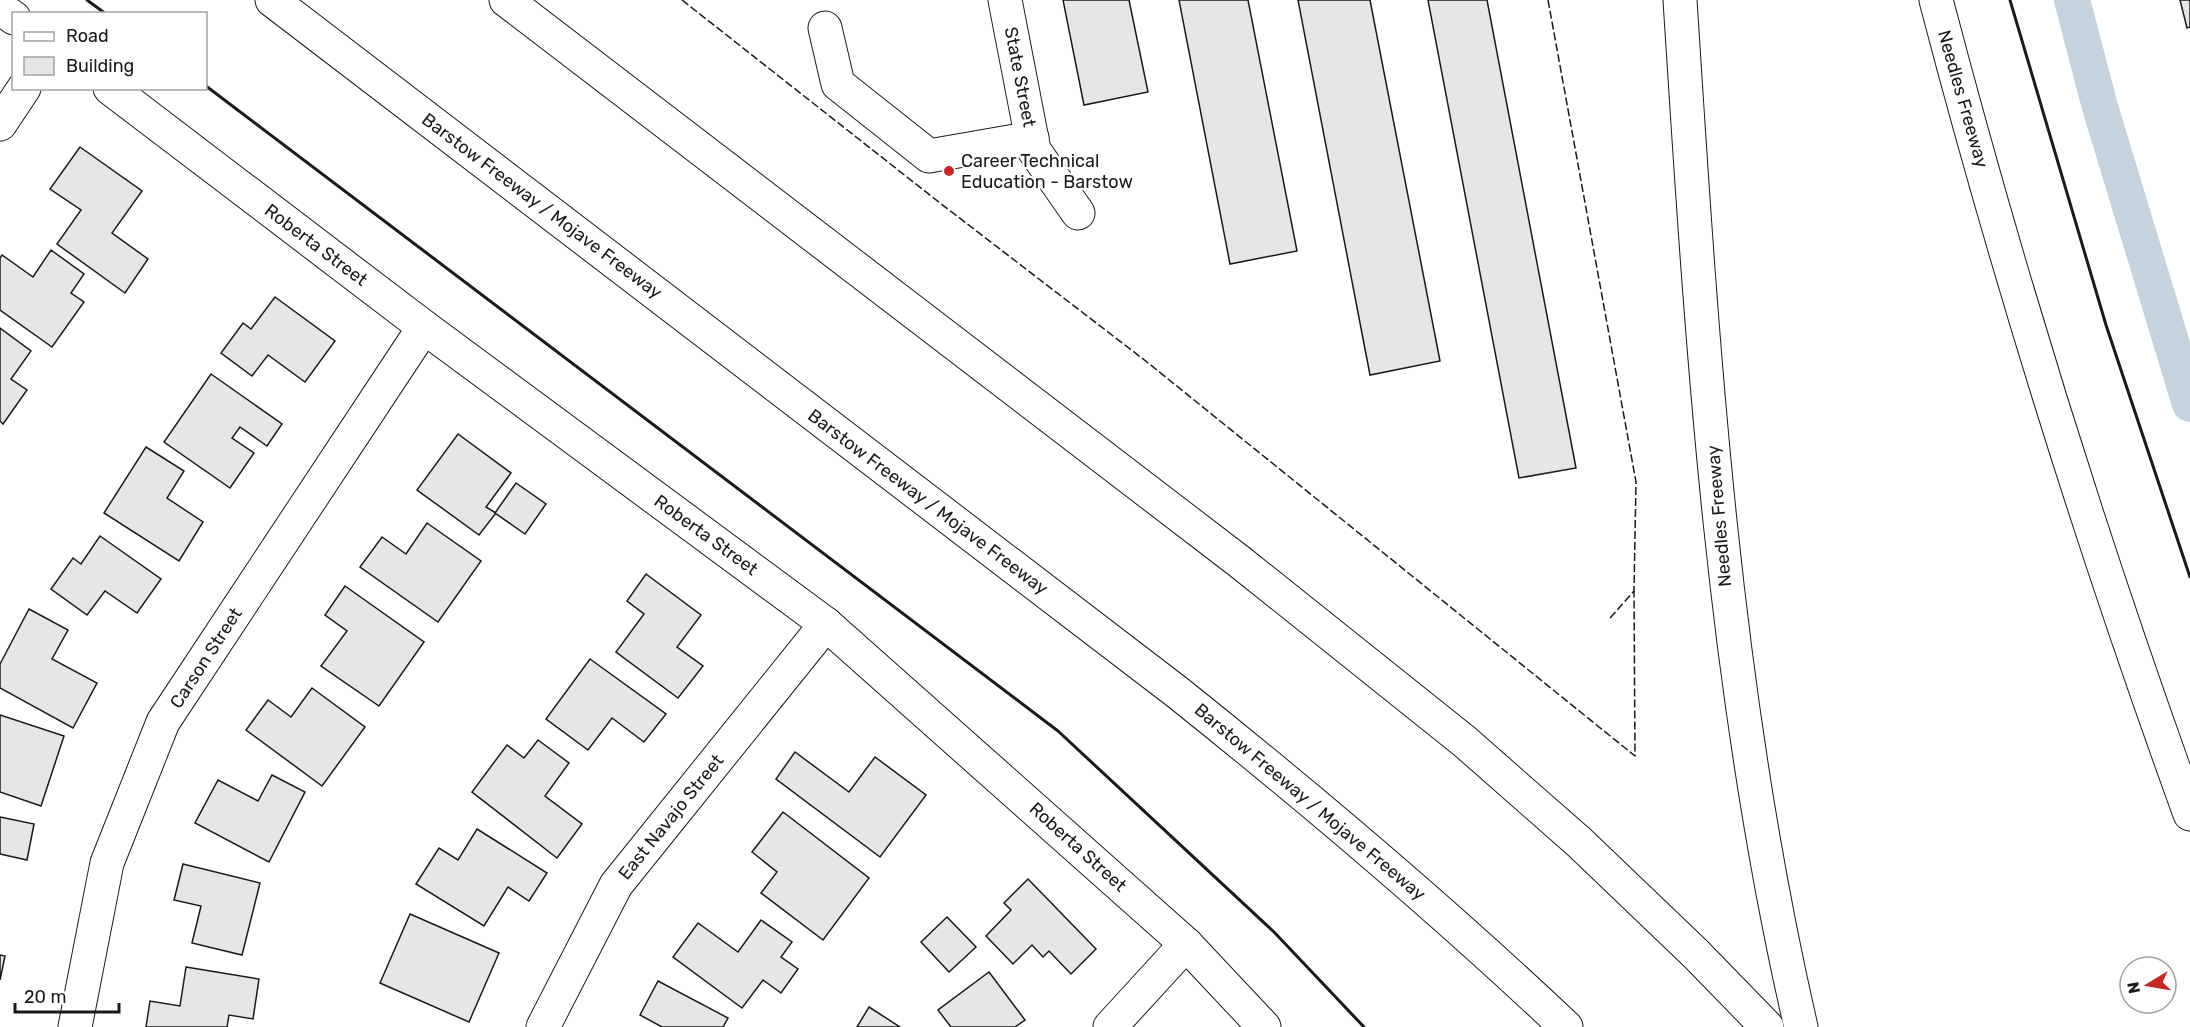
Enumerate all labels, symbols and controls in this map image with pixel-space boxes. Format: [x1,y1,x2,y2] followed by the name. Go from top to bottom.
[12,12,207,90] legend
[66,25,109,47] text: Road
[1000,25,1040,129] street label: State Street
[1933,28,1993,170] street label: Needles Freeway
[66,55,134,77] text: Building
[418,108,666,304] street label: Barstow Freeway / Mojave Freeway
[961,150,1133,193] place label: Career Technical Education - Barstow
[942,164,956,178] marker: Career Technical Education - Barstow
[260,199,372,291] street label: Roberta Street
[804,404,1052,600] street label: Barstow Freeway / Mojave Freeway
[1702,444,1736,588] street label: Needles Freeway
[650,490,762,580] street label: Roberta Street
[165,604,247,712] street label: Carson Street
[1190,699,1430,905] street label: Barstow Freeway / Mojave Freeway
[614,750,728,884] street label: East Navajo Street
[1025,798,1131,896] street label: Roberta Street
[2118,955,2178,1015] north arrow
[15,976,118,1014] scale bar
[2123,980,2144,995] text: N
[24,986,66,1008] text: 20 m

